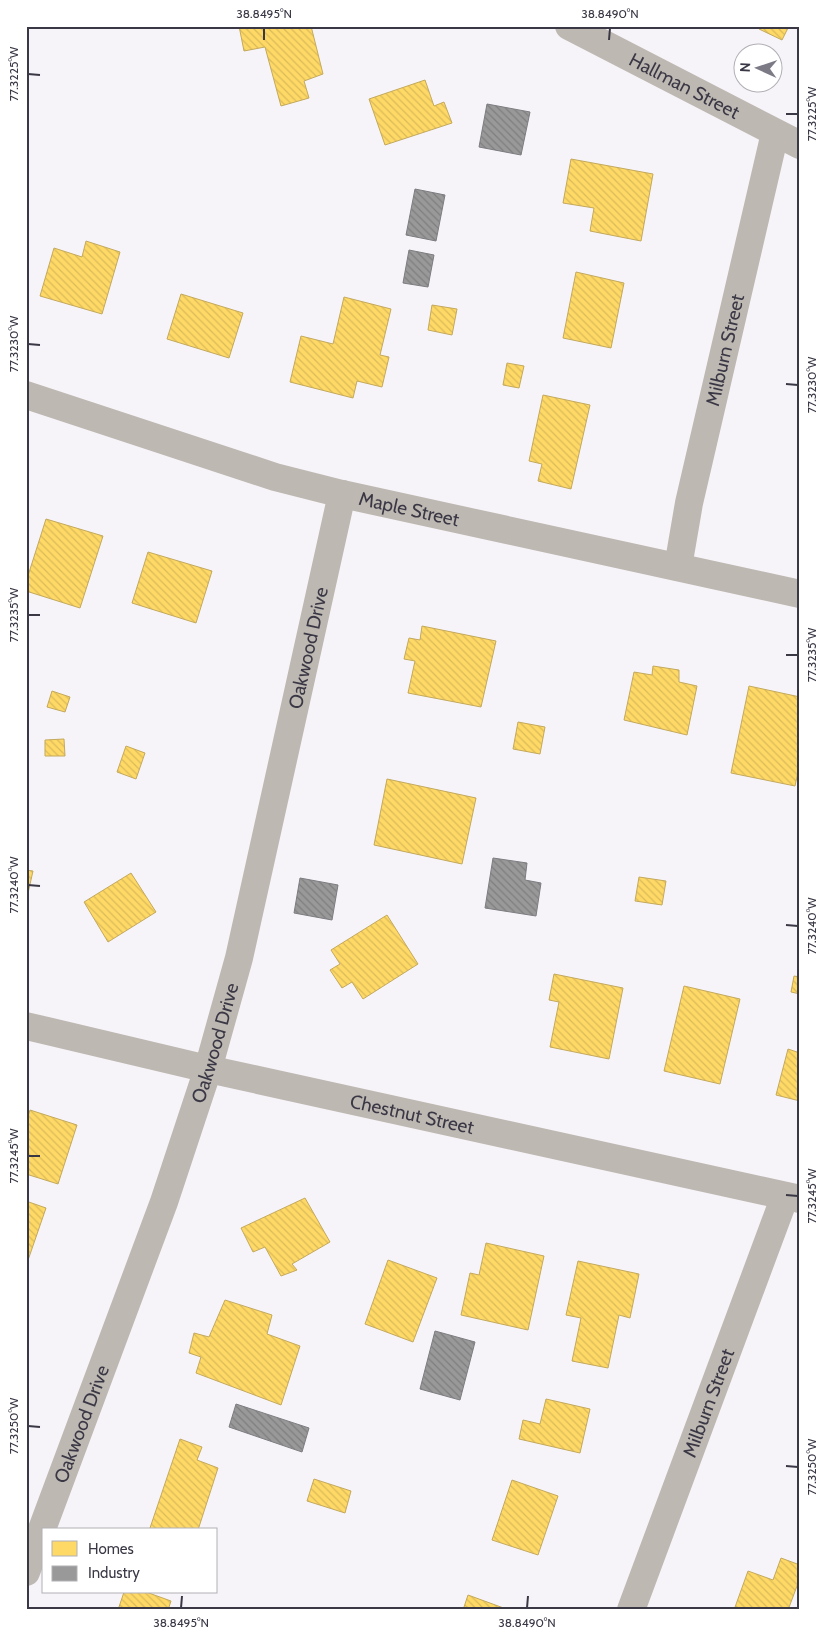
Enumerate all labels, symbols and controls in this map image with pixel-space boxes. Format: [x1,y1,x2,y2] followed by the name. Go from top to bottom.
[236,6,292,21] text: 38.8495°N
[581,6,639,21] text: 38.8490°N
[734,42,784,92] north arrow
[6,46,21,101] text: 77.3225°W
[625,48,744,124] street label: Hallman Street
[736,62,754,73] text: N
[804,86,819,141] text: 77.3225°W
[701,291,749,408] street label: Milburn Street
[6,315,21,372] text: 77.3230°W
[804,356,819,413] text: 77.3230°W
[357,487,462,531] street label: Maple Street
[284,585,333,711] street label: Oakwood Drive
[6,587,21,642] text: 77.3235°W
[804,627,819,682] text: 77.3235°W
[6,856,21,914] text: 77.3240°W
[804,897,819,955] text: 77.3240°W
[187,980,244,1106] street label: Oakwood Drive
[348,1090,477,1139] street label: Chestnut Street
[6,1128,21,1184] text: 77.3245°W
[804,1168,819,1224] text: 77.3245°W
[678,1345,739,1461] street label: Milburn Street
[49,1362,114,1486] street label: Oakwood Drive
[6,1397,21,1454] text: 77.3250°W
[804,1438,819,1495] text: 77.3250°W
[42,1528,218,1594] legend
[88,1540,134,1558] text: Homes
[88,1564,140,1582] text: Industry
[153,1615,209,1630] text: 38.8495°N
[498,1615,556,1630] text: 38.8490°N

